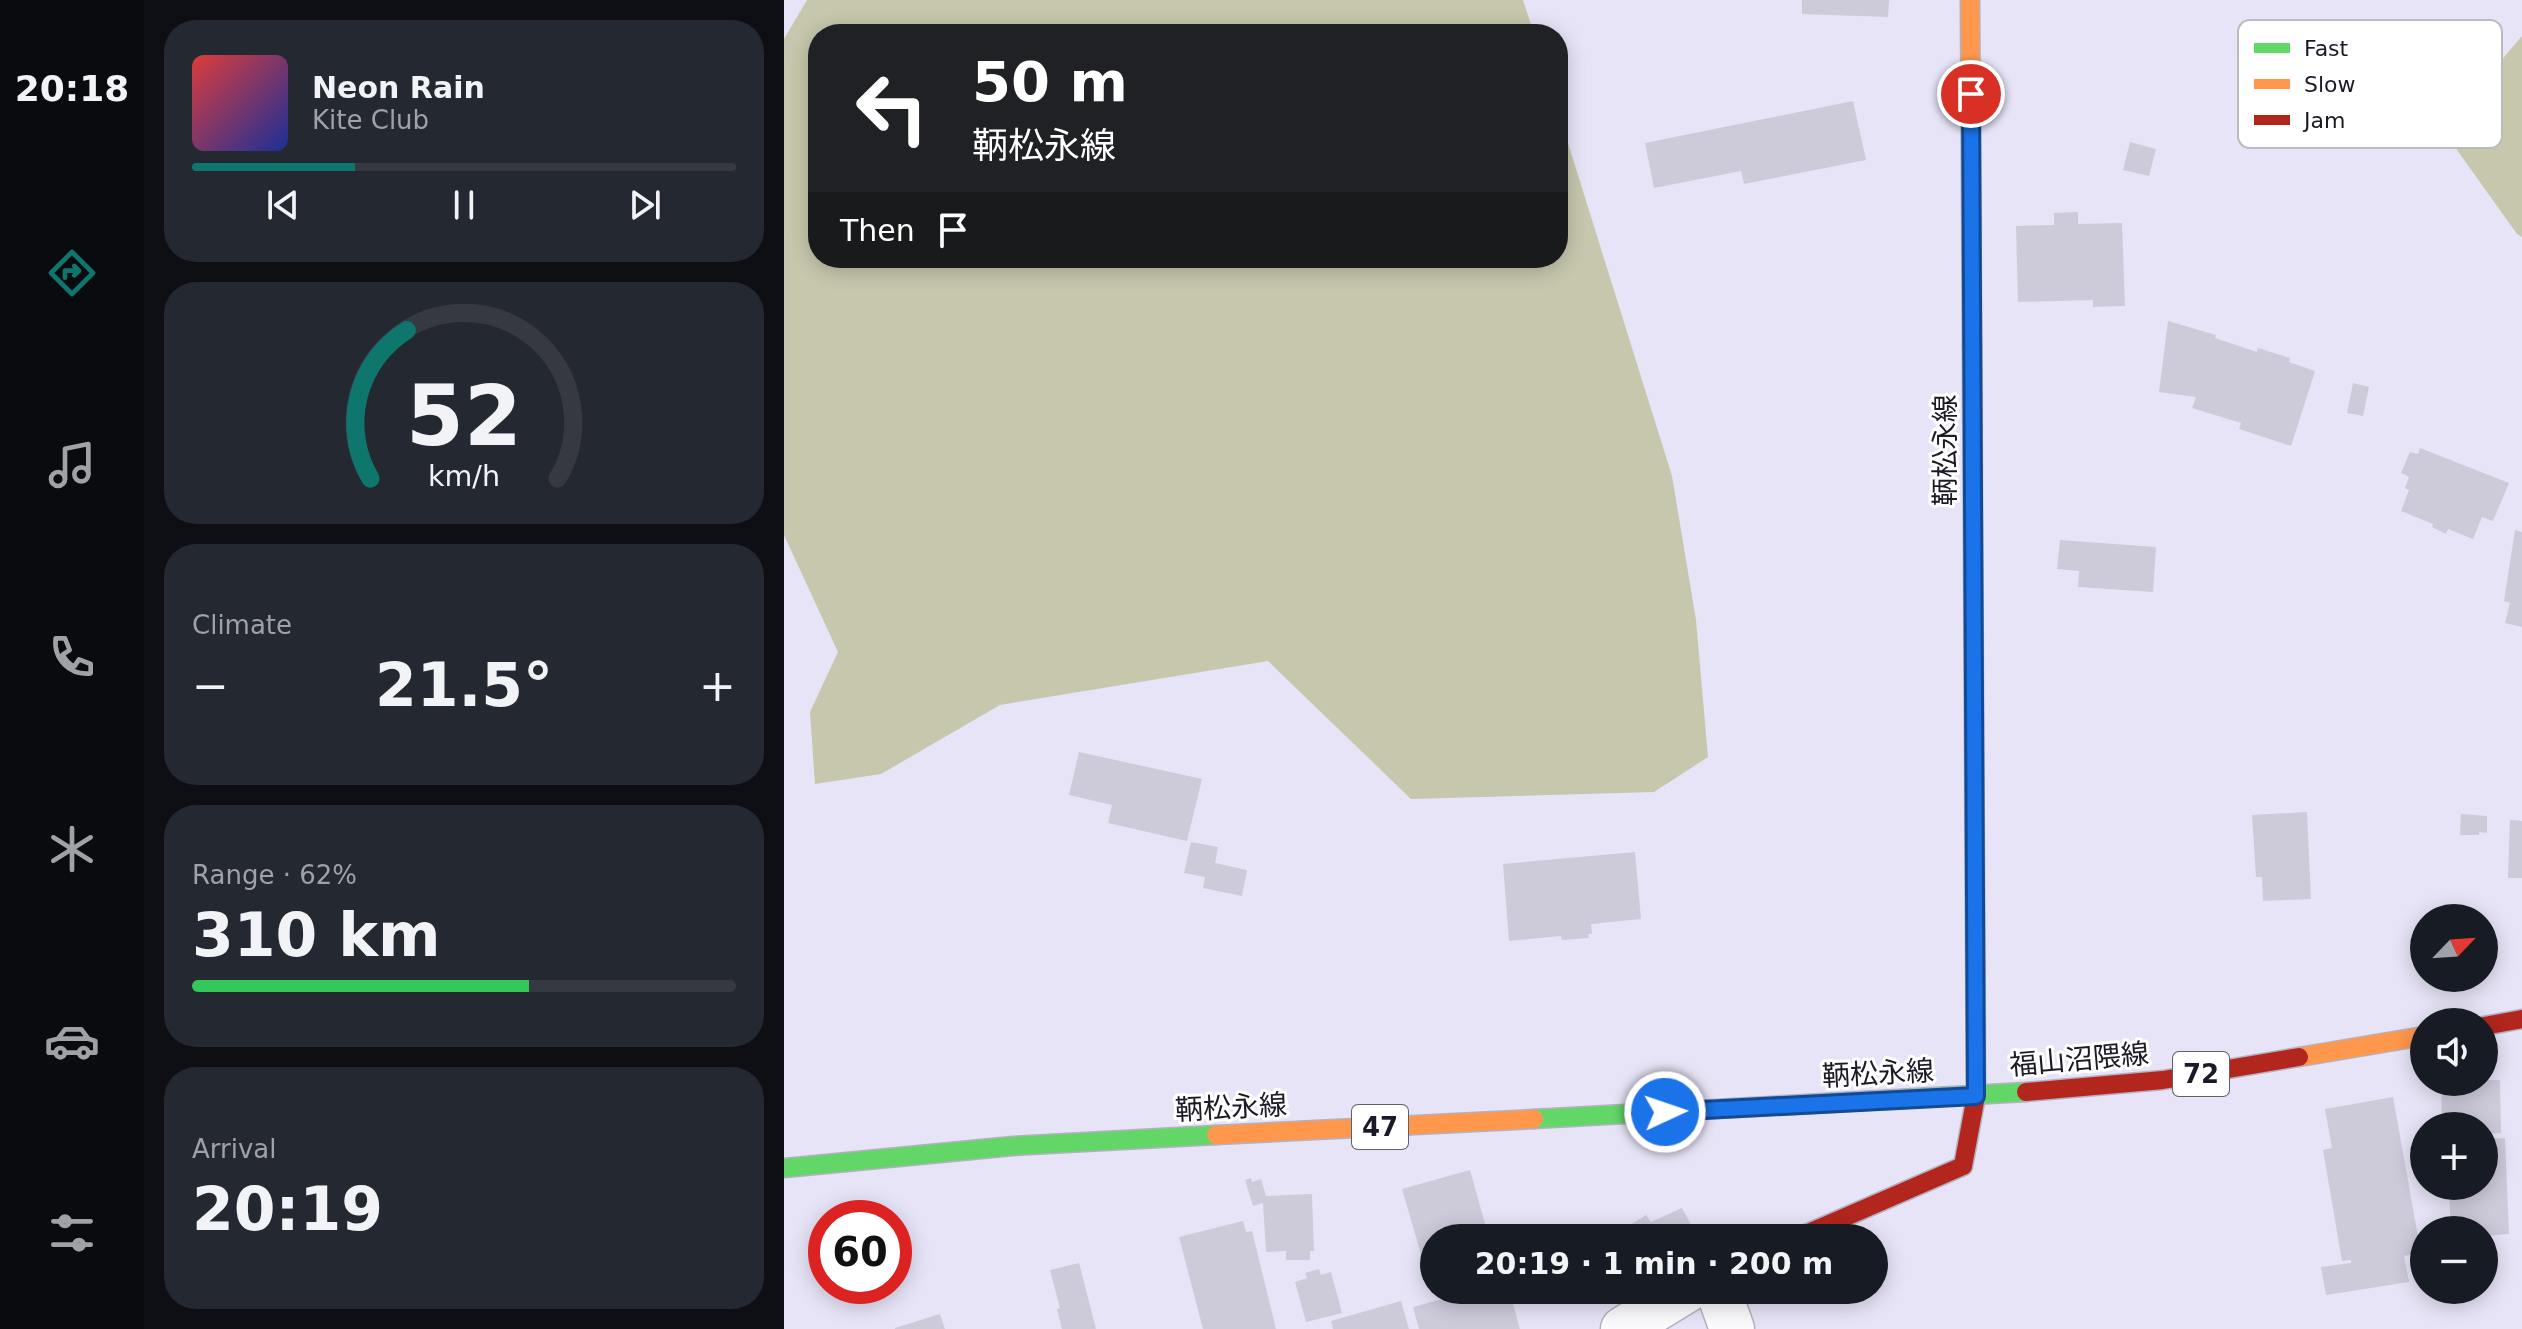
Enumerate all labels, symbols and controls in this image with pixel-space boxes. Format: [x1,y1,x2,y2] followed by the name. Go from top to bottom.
[2238,20,2502,148] legend
[2304,36,2349,61] text: Fast
[972,49,1128,114] text: 50 m
[840,56,944,160] icon: left
[1937,60,2005,128] pin
[15,68,129,109] text: 20:18
[312,70,485,105] text: Neon Rain
[1949,72,1993,116] icon: arrive
[2304,72,2356,97] text: Slow
[312,105,429,135] text: Kite Club
[2302,108,2345,133] text: Jam
[972,125,1116,166] text: 鞆松永線
[261,183,305,227] icon: previous
[442,183,486,227] icon: pause
[623,183,667,227] icon: next
[931,208,975,252] icon: arrive
[840,213,915,248] text: Then
[44,245,100,301] icon: directions
[406,367,522,464] text: 52
[1929,394,1962,506] street label: 鞆松永線
[44,437,100,493] icon: music
[428,459,500,493] text: km/h
[192,610,292,640] text: Climate
[44,629,100,685] icon: phone
[375,650,553,720] text: 21.5°
[192,660,229,711] text: −
[699,660,736,711] text: +
[44,821,100,877] icon: climate
[192,860,357,890] text: Range · 62%
[192,900,441,970] text: 310 km
[2410,904,2498,992] north arrow
[2410,904,2498,1304] map controls
[2410,1008,2498,1096] button: sound
[44,1013,100,1069] icon: car
[2008,1037,2150,1082] street label: 福山沼隈線
[2173,1052,2229,1096] road number: 72
[1821,1054,1935,1093] street label: 鞆松永線
[1623,1070,1707,1154] position arrow
[1174,1088,1288,1127] street label: 鞆松永線
[1352,1105,1408,1149] road number: 47
[2410,1112,2498,1200] button: +
[192,1134,276,1164] text: Arrival
[192,1174,383,1244] text: 20:19
[808,1200,912,1304] speed limit sign: 60
[44,1205,100,1261] icon: filters
[2410,1216,2498,1304] button: −
[1475,1246,1833,1281] text: 20:19 · 1 min · 200 m

